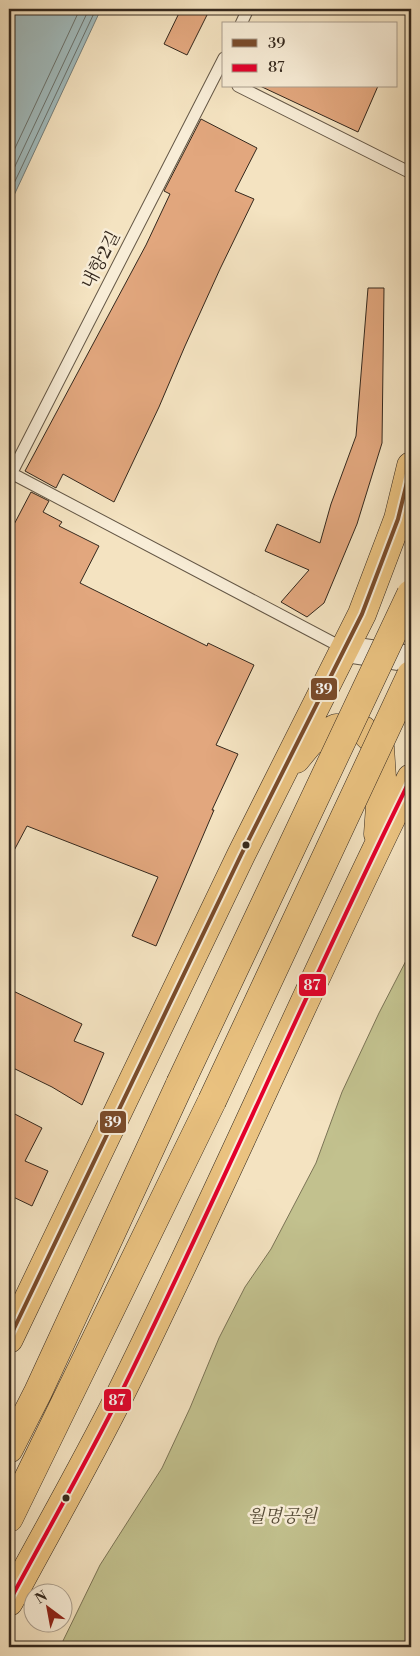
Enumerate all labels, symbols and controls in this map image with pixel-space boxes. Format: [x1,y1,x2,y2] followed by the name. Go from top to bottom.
[222,22,398,88] legend
[268,34,285,53] text: 39
[268,58,285,77] text: 87
[77,227,125,293] street label: 내항2길
[310,677,338,701] line badge: 39
[315,681,333,699] text: 39
[241,840,251,850] unlabelled marker
[298,973,327,997] line badge: 87
[304,977,321,995] text: 87
[99,1110,127,1134] line badge: 39
[104,1114,122,1132] text: 39
[103,1388,132,1412] line badge: 87
[109,1392,126,1410] text: 87
[61,1493,71,1503] unlabelled marker
[247,1505,318,1528] park label: 월명공원
[22,1584,72,1634] north arrow
[32,1587,51,1608] text: N

